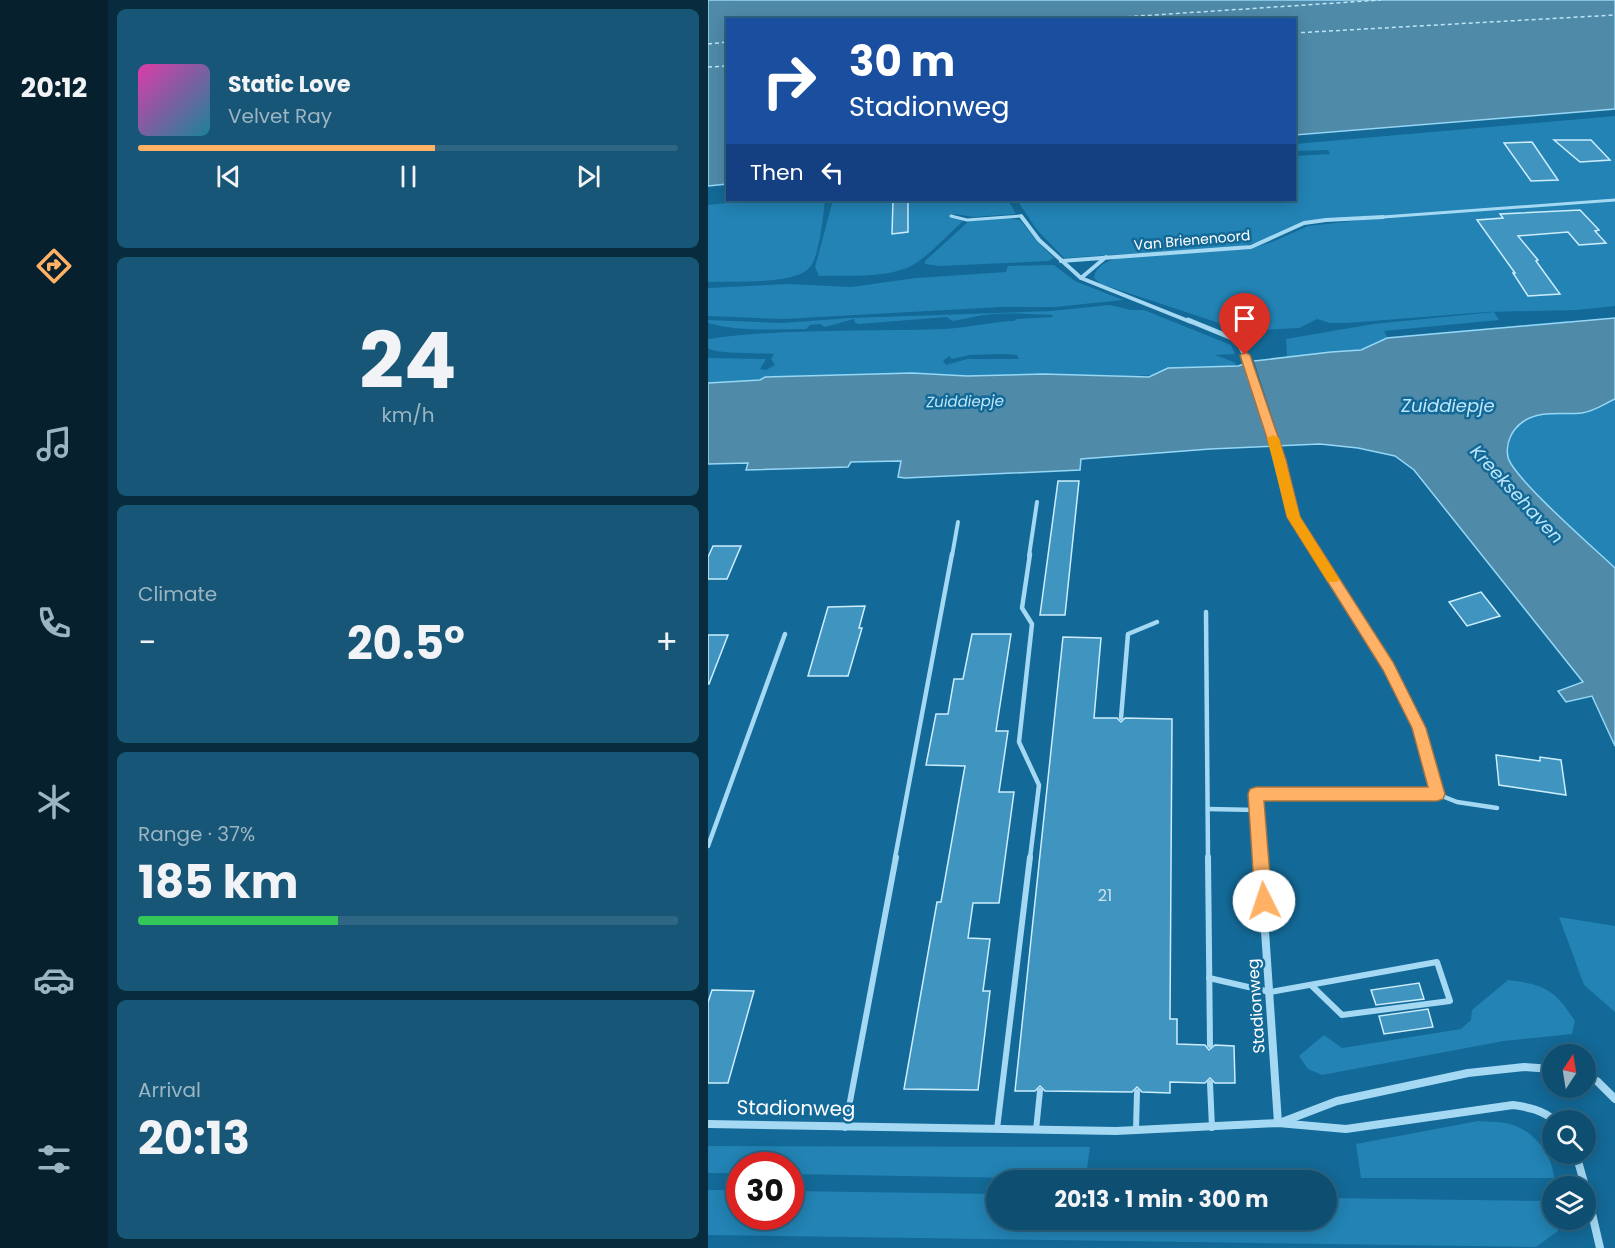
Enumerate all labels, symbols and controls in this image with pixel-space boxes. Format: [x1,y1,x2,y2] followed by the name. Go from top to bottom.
[849,32,955,91] text: 30 m
[750,42,828,120] icon: right
[21,69,87,106] text: 20:12
[228,69,351,100] text: Static Love
[849,88,1010,125] text: Stadionweg
[228,102,332,130] text: Velvet Ray
[816,156,849,189] icon: left
[750,157,804,188] text: Then
[212,160,245,193] icon: previous
[392,160,425,193] icon: pause
[572,160,605,193] icon: next
[1133,225,1251,255] street label: Van Brienenoord
[33,245,75,287] icon: directions
[1219,293,1270,355] pin
[1228,302,1261,335] icon: arrive
[359,306,457,415] text: 24
[925,390,1004,412] water label: Zuiddiepje
[1400,393,1495,418] water label: Zuiddiepje
[381,401,435,429] text: km/h
[33,423,75,465] icon: music
[1465,439,1569,549] water label: Kreeksehaven
[138,580,217,608] text: Climate
[33,602,75,644] icon: phone
[347,612,465,675] text: 20.5°
[138,619,156,666] text: −
[655,619,678,666] text: +
[33,781,75,823] icon: climate
[138,820,255,848] text: Range · 37%
[138,851,298,914] text: 185 km
[1232,869,1296,933] position arrow
[1098,884,1112,907] house number: 21
[1241,958,1271,1054] street label: Stadionweg
[33,959,75,1001] icon: car
[1542,1044,1596,1098] north arrow
[1542,1044,1596,1230] map controls
[138,1076,201,1104] text: Arrival
[736,1093,856,1123] street label: Stadionweg
[138,1107,250,1170] text: 20:13
[1542,1110,1596,1164] button: search
[33,1138,75,1180] icon: filters
[726,1152,804,1230] speed limit sign: 30
[1542,1176,1596,1230] button: layers
[1054,1184,1269,1215] text: 20:13 · 1 min · 300 m

